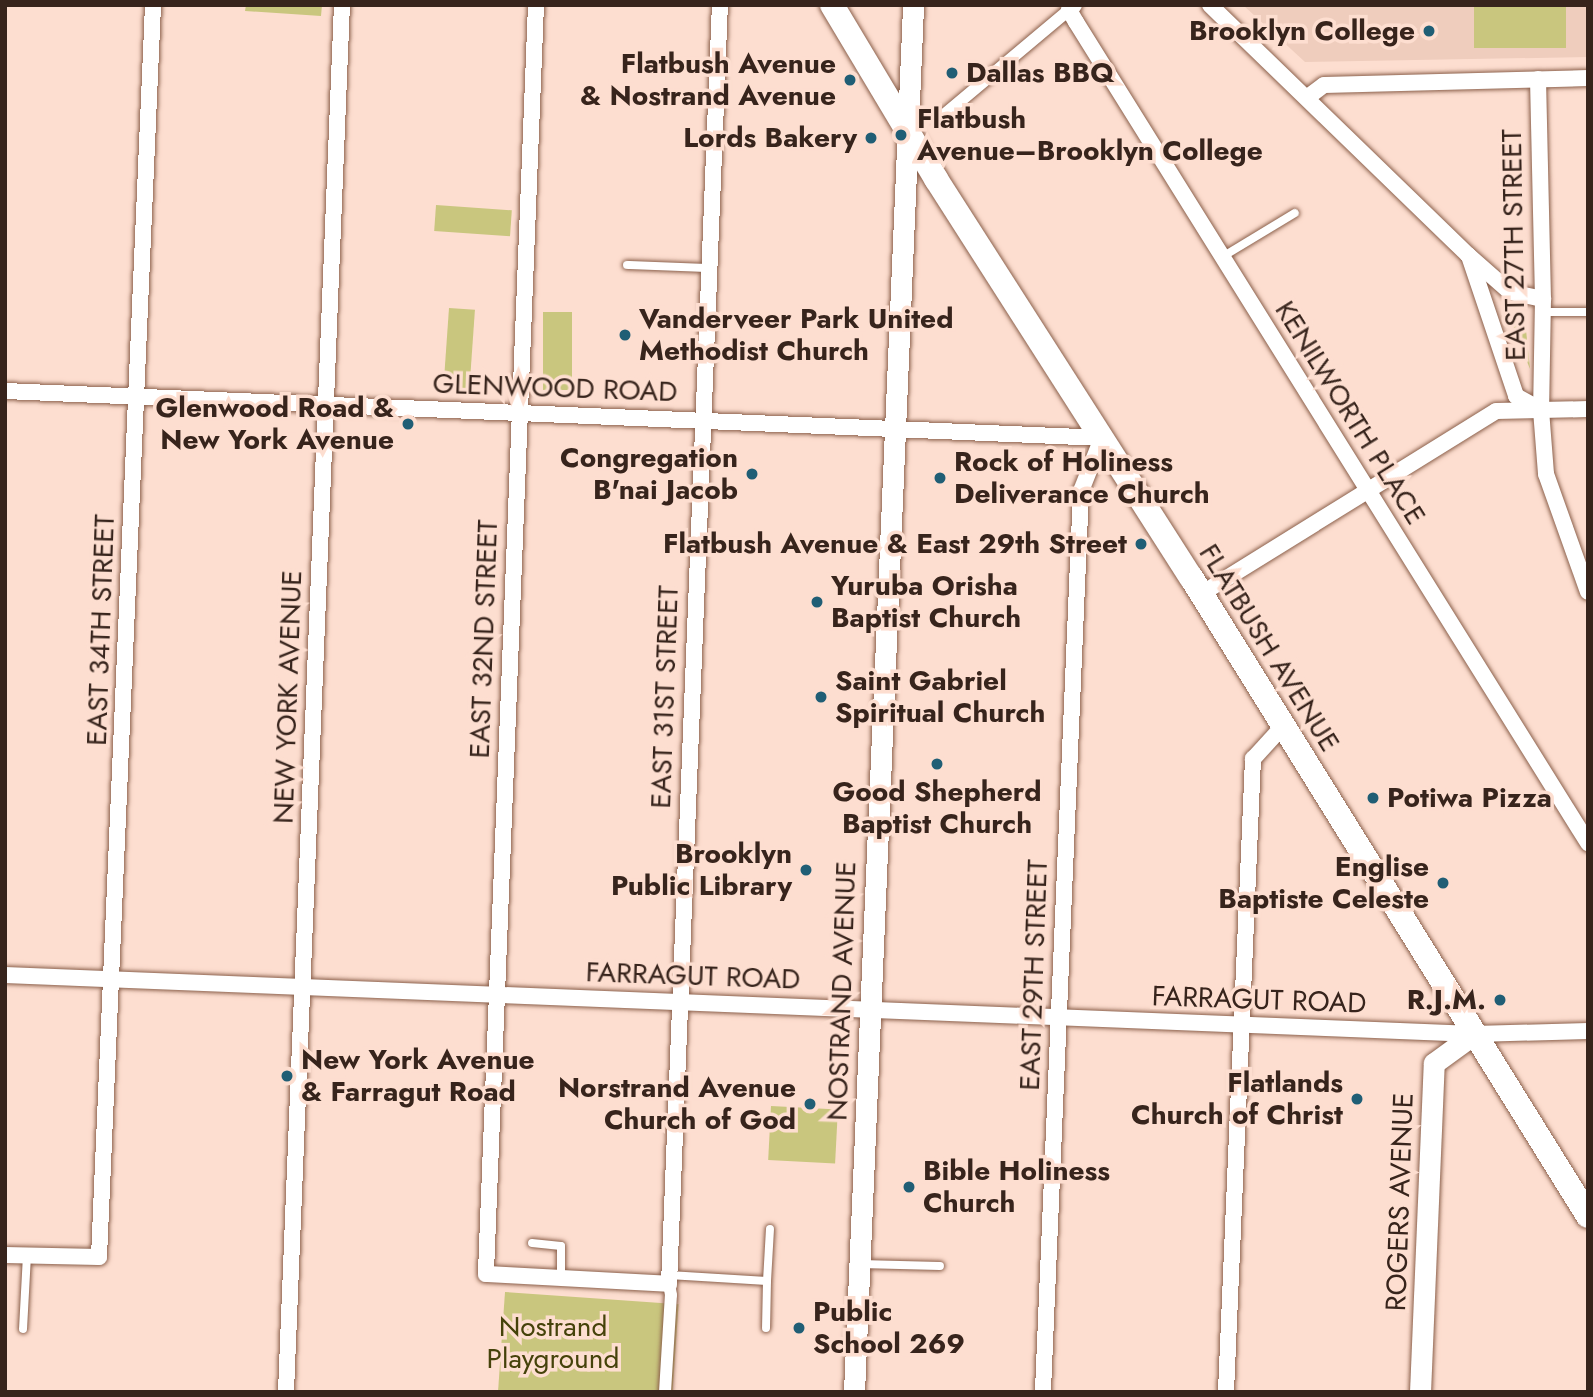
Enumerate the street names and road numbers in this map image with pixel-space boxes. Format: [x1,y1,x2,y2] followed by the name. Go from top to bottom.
[1495,129,1533,361] street label: EAST 27TH STREET
[1268,295,1432,531] street label: KENILWORTH PLACE
[432,367,678,409] street label: GLENWOOD ROAD
[80,514,122,746] street label: EAST 34TH STREET
[463,519,505,759] street label: EAST 32ND STREET
[1192,538,1346,758] street label: FLATBUSH AVENUE
[267,570,309,824] street label: NEW YORK AVENUE
[644,585,686,809] street label: EAST 31ST STREET
[1013,859,1055,1091] street label: EAST 29TH STREET
[821,861,863,1121] street label: NOSTRAND AVENUE
[585,955,801,997] street label: FARRAGUT ROAD
[1151,979,1367,1021] street label: FARRAGUT ROAD
[1379,1092,1421,1312] street label: ROGERS AVENUE

